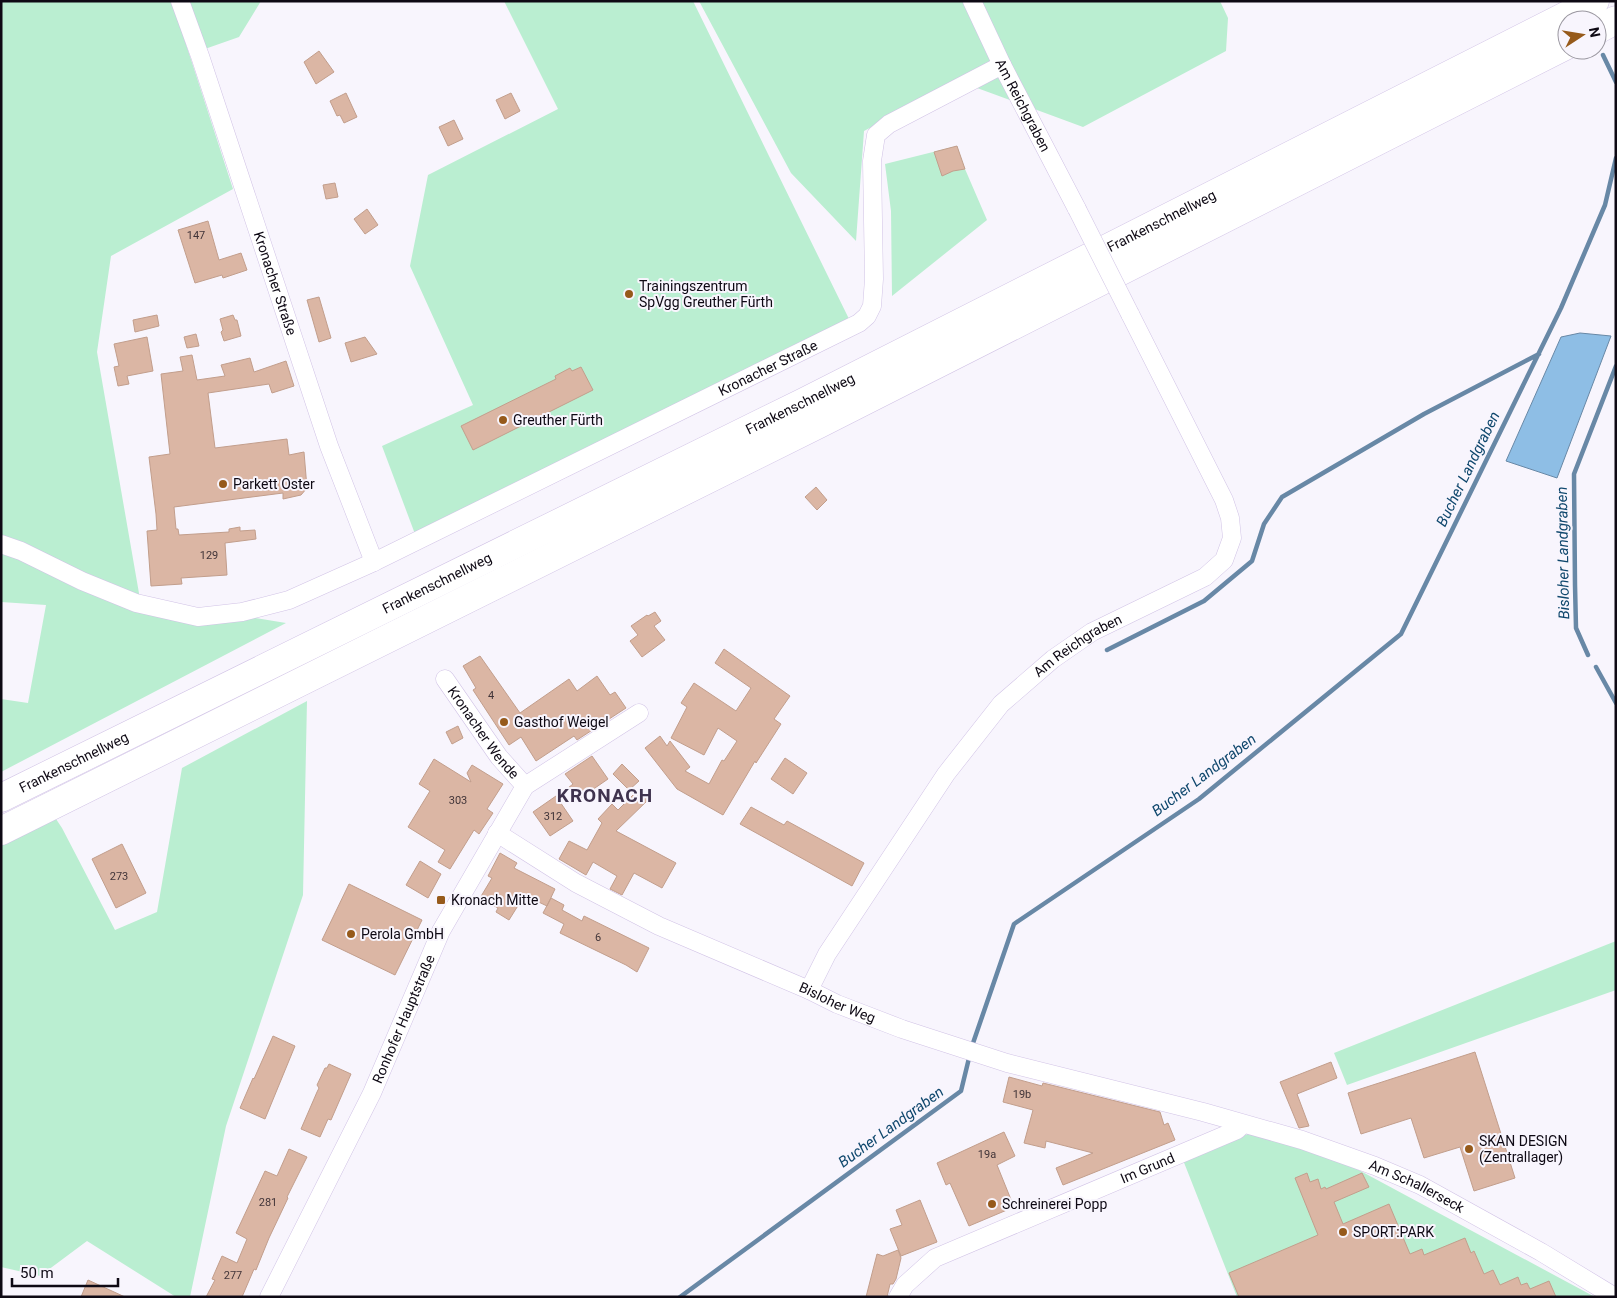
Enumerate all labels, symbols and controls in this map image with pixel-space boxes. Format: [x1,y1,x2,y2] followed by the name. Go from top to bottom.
[1557,10,1607,60] north arrow
[1586,26,1604,39] text: N
[992,56,1054,154] street label: Am Reichgraben
[1104,187,1218,255] street label: Frankenschnellweg
[187,229,205,242] house number: 147
[251,229,300,337] street label: Kronacher Straße
[639,278,773,310] place label: Trainingszentrum SpVgg Greuther Fürth
[623,288,635,300] marker: Trainingszentrum SpVgg Greuther Fürth
[716,337,820,399] street label: Kronacher Straße
[743,370,857,438] street label: Frankenschnellweg
[1432,409,1504,529] water label: Bucher Landgraben
[513,412,603,428] place label: Greuther Fürth
[497,414,509,426] marker: Greuther Fürth
[233,476,315,492] place label: Parkett Oster
[217,478,229,490] marker: Parkett Oster
[1553,486,1573,620] water label: Bisloher Landgraben
[200,549,218,562] house number: 129
[380,549,494,617] street label: Frankenschnellweg
[1030,611,1124,680] street label: Am Reichgraben
[445,683,522,782] street label: Kronacher Wende
[488,689,494,702] house number: 4
[514,714,609,730] place label: Gasthof Weigel
[498,716,510,728] marker: Gasthof Weigel
[16,729,131,796] street label: Frankenschnellweg
[1148,730,1260,820] water label: Bucher Landgraben
[557,784,653,807] district label: KRONACH
[449,794,467,807] house number: 303
[544,810,562,823] house number: 312
[110,870,128,883] house number: 273
[451,892,538,908] place label: Kronach Mitte
[435,894,447,906] marker: Kronach Mitte
[361,926,444,942] place label: Perola GmbH
[345,928,357,940] marker: Perola GmbH
[595,931,601,944] house number: 6
[369,952,438,1086] street label: Ronhofer Hauptstraße
[797,979,878,1026] street label: Bisloher Weg
[835,1083,947,1171] water label: Bucher Landgraben
[1013,1088,1031,1101] house number: 19b
[1479,1133,1567,1166] place label: SKAN DESIGN (Zentrallager)
[1463,1143,1475,1155] marker: SKAN DESIGN (Zentrallager)
[978,1148,996,1161] house number: 19a
[1118,1149,1177,1186] street label: Im Grund
[1367,1157,1468,1216] street label: Am Schallerseck
[259,1196,277,1209] house number: 281
[1002,1196,1107,1212] place label: Schreinerei Popp
[986,1198,998,1210] marker: Schreinerei Popp
[1353,1224,1434,1240] place label: SPORT:PARK
[1337,1226,1349,1238] marker: SPORT:PARK
[12,1256,119,1288] scale bar
[20,1264,54,1282] text: 50 m
[224,1269,242,1282] house number: 277

